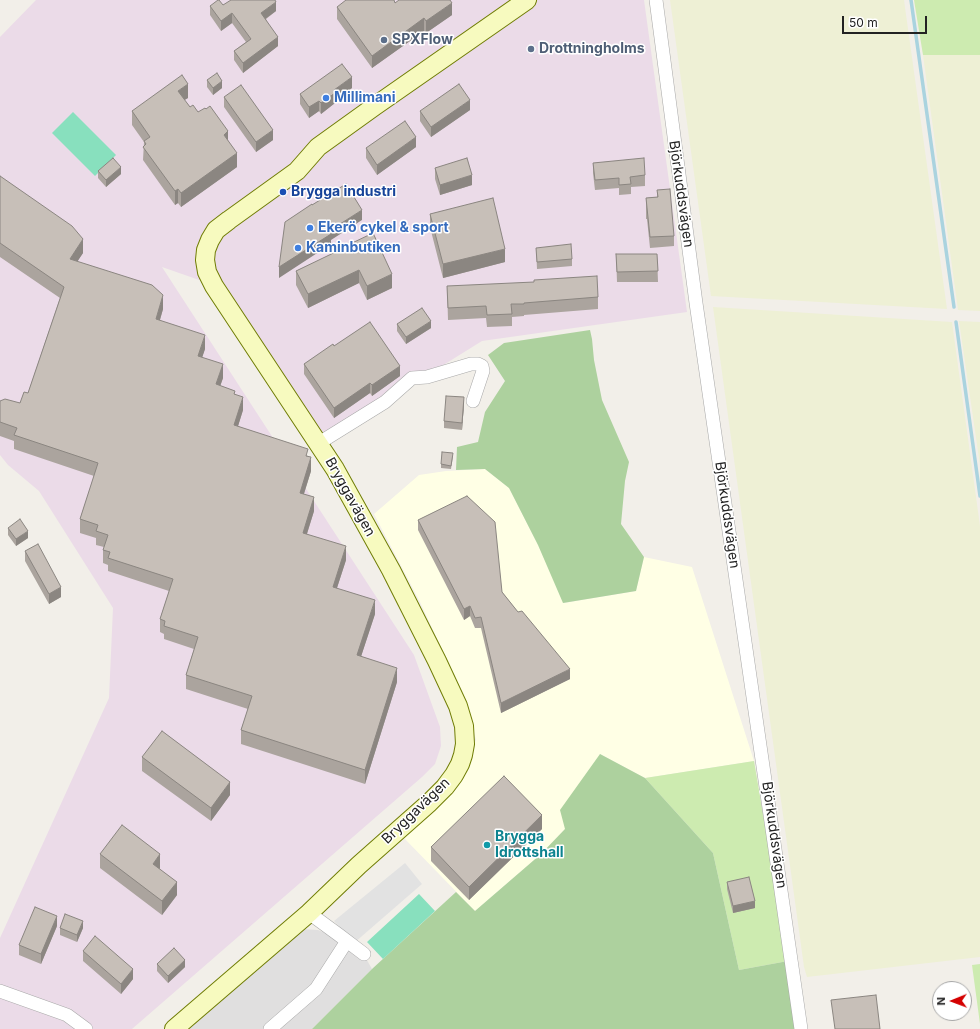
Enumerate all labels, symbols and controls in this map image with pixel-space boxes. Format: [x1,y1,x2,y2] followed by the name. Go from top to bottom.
[844,8,929,34] scale bar
[849,15,878,30] text: 50 m
[392,32,453,48] place label: SPXFlow
[379,35,389,45] marker: SPXFlow
[539,41,645,57] place label: Drottningholms
[526,44,536,54] marker: Drottningholms
[334,90,396,106] place label: Millimani
[321,93,331,103] marker: Millimani
[665,140,697,248] street label: Björkuddsvägen
[291,184,396,200] place label: Brygga industri
[278,187,288,197] marker: Brygga industri
[318,220,449,236] place label: Ekerö cykel & sport
[305,223,315,233] marker: Ekerö cykel & sport
[306,240,401,256] place label: Kaminbutiken
[293,243,303,253] marker: Kaminbutiken
[321,455,379,539] street label: Bryggavägen
[711,461,743,569] street label: Björkuddsvägen
[379,774,453,848] street label: Bryggavägen
[758,781,790,889] street label: Björkuddsvägen
[495,829,564,862] place label: Brygga Idrottshall
[482,840,492,850] marker: Brygga Idrottshall
[932,981,972,1021] north arrow
[934,997,948,1006] text: N

